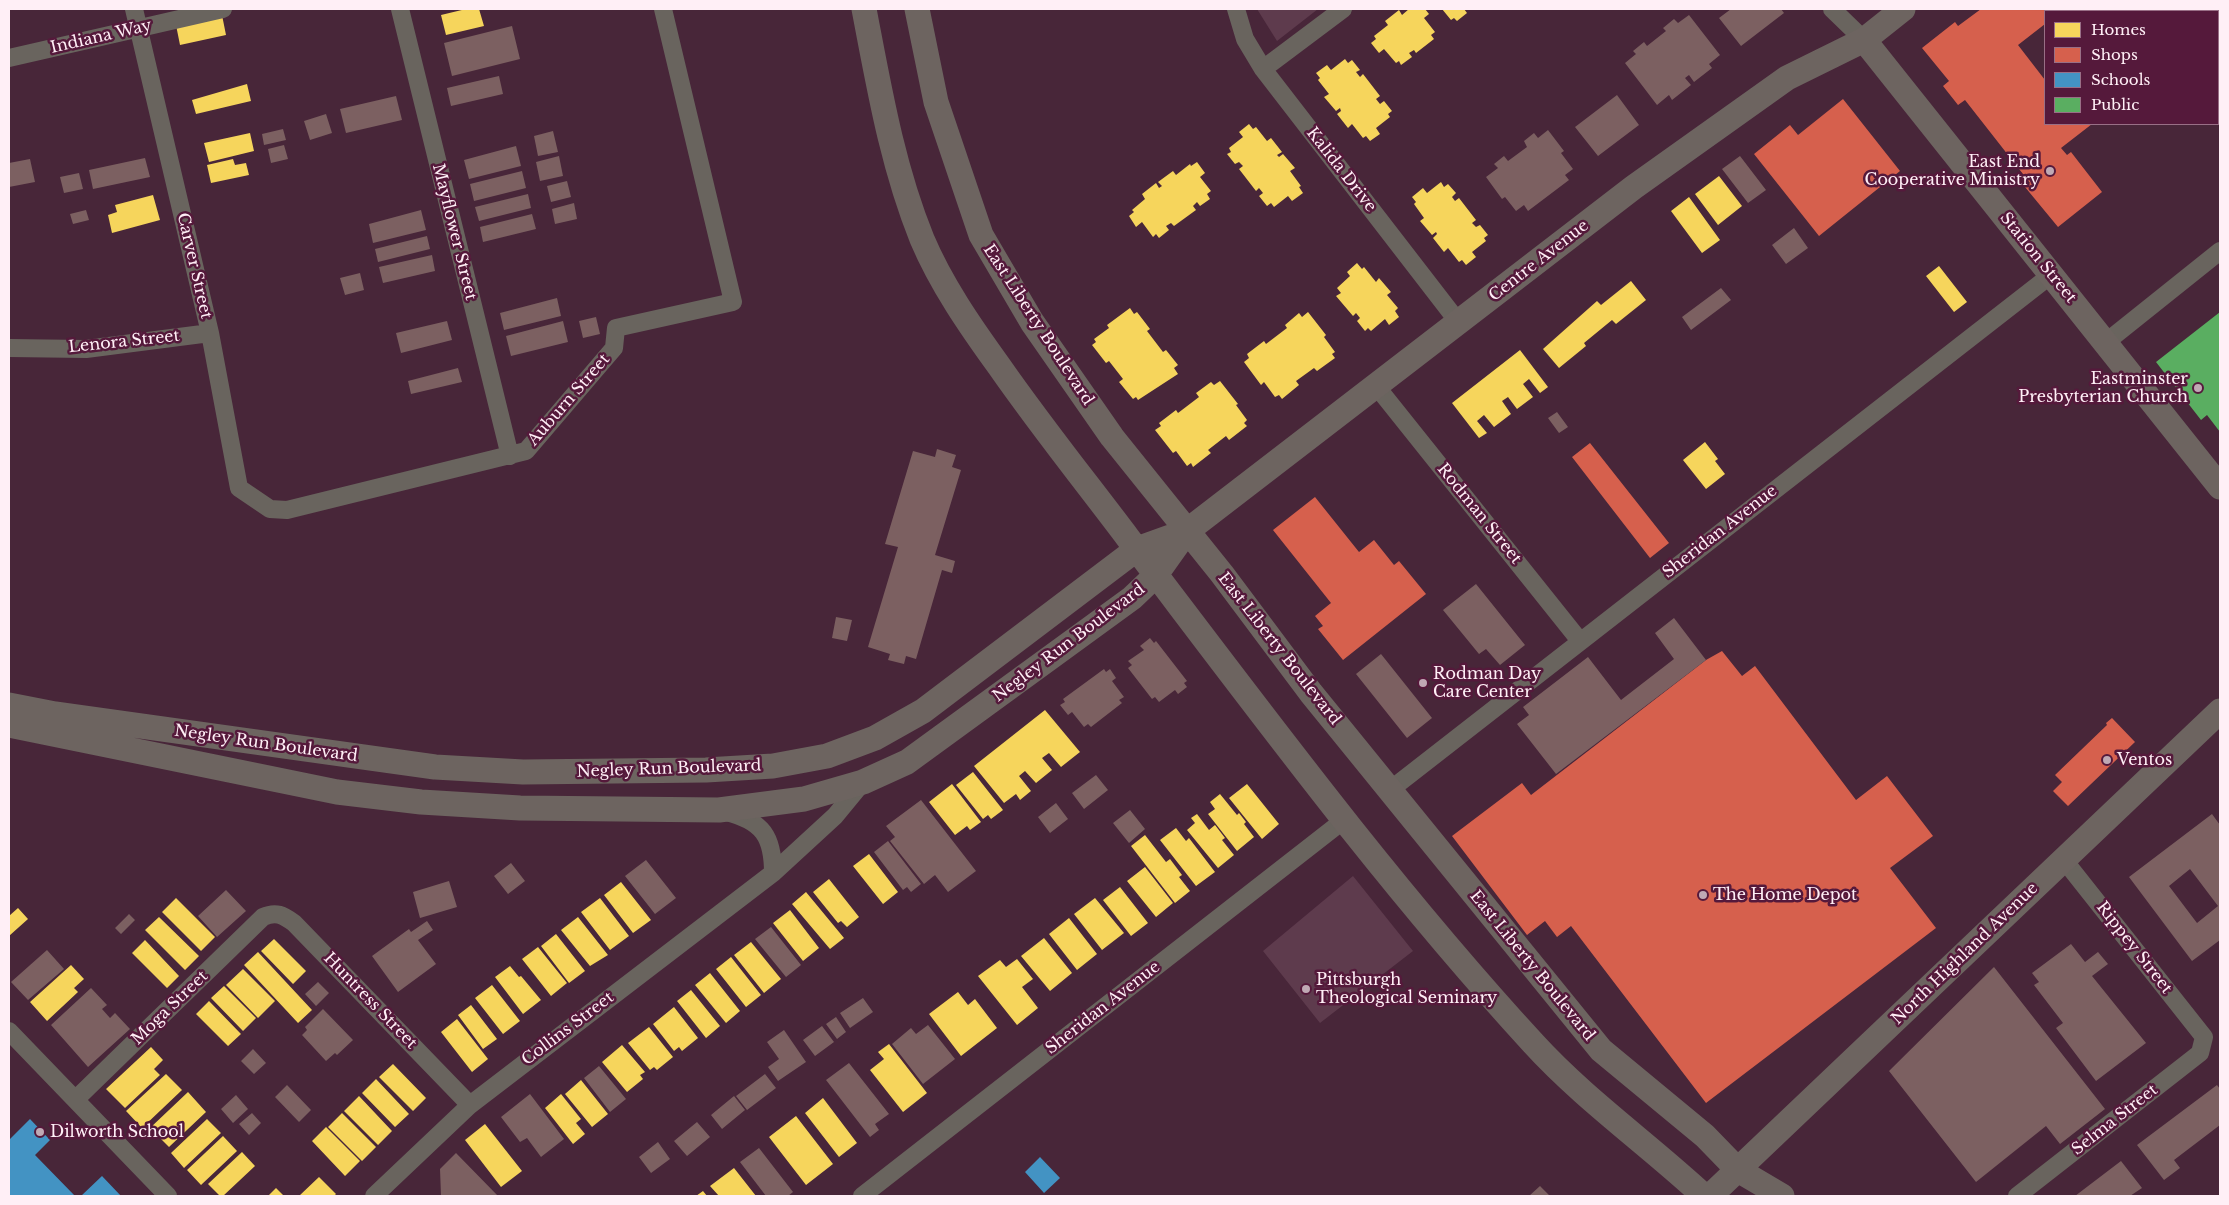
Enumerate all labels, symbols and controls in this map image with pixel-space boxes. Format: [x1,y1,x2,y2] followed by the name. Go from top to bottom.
[2044,10,2219,125] legend
[48,16,154,58] street label: Indiana Way
[2091,20,2146,39] text: Homes
[2091,45,2138,64] text: Shops
[2091,70,2150,89] text: Schools
[2091,95,2139,114] text: Public
[1302,124,1380,216] street label: Kalida Drive
[1865,152,2040,190] place label: East End Cooperative Ministry
[428,162,480,302] street label: Mayflower Street
[2044,165,2056,177] marker: East End Cooperative Ministry
[1996,209,2080,307] street label: Station Street
[172,211,216,321] street label: Carver Street
[1485,216,1593,306] street label: Centre Avenue
[979,241,1097,409] street label: East Liberty Boulevard
[68,327,180,357] street label: Lenora Street
[524,350,614,450] street label: Auburn Street
[2018,369,2188,407] place label: Eastminster Presbyterian Church
[2192,382,2204,394] marker: Eastminster Presbyterian Church
[1433,460,1525,568] street label: Rodman Street
[1659,481,1781,583] street label: Sheridan Avenue
[1214,569,1344,729] street label: East Liberty Boulevard
[989,580,1149,706] street label: Negley Run Boulevard
[1433,664,1541,702] place label: Rodman Day Care Center
[1417,677,1429,689] marker: Rodman Day Care Center
[173,722,359,766] street label: Negley Run Boulevard
[2117,750,2172,770] place label: Ventos
[2101,754,2113,766] marker: Ventos
[576,756,762,782] street label: Negley Run Boulevard
[1888,879,2042,1029] street label: North Highland Avenue
[1713,885,1857,905] place label: The Home Depot
[1465,887,1599,1045] street label: East Liberty Boulevard
[1697,889,1709,901] marker: The Home Depot
[2092,898,2176,998] street label: Rippey Street
[319,949,421,1053] street label: Huntress Street
[1042,957,1164,1059] street label: Sheridan Avenue
[128,967,212,1049] street label: Moga Street
[1316,970,1497,1008] place label: Pittsburgh Theological Seminary
[1300,983,1312,995] marker: Pittsburgh Theological Seminary
[518,988,618,1070] street label: Collins Street
[2068,1081,2162,1159] street label: Selma Street
[50,1122,184,1142] place label: Dilworth School
[34,1126,46,1138] marker: Dilworth School

